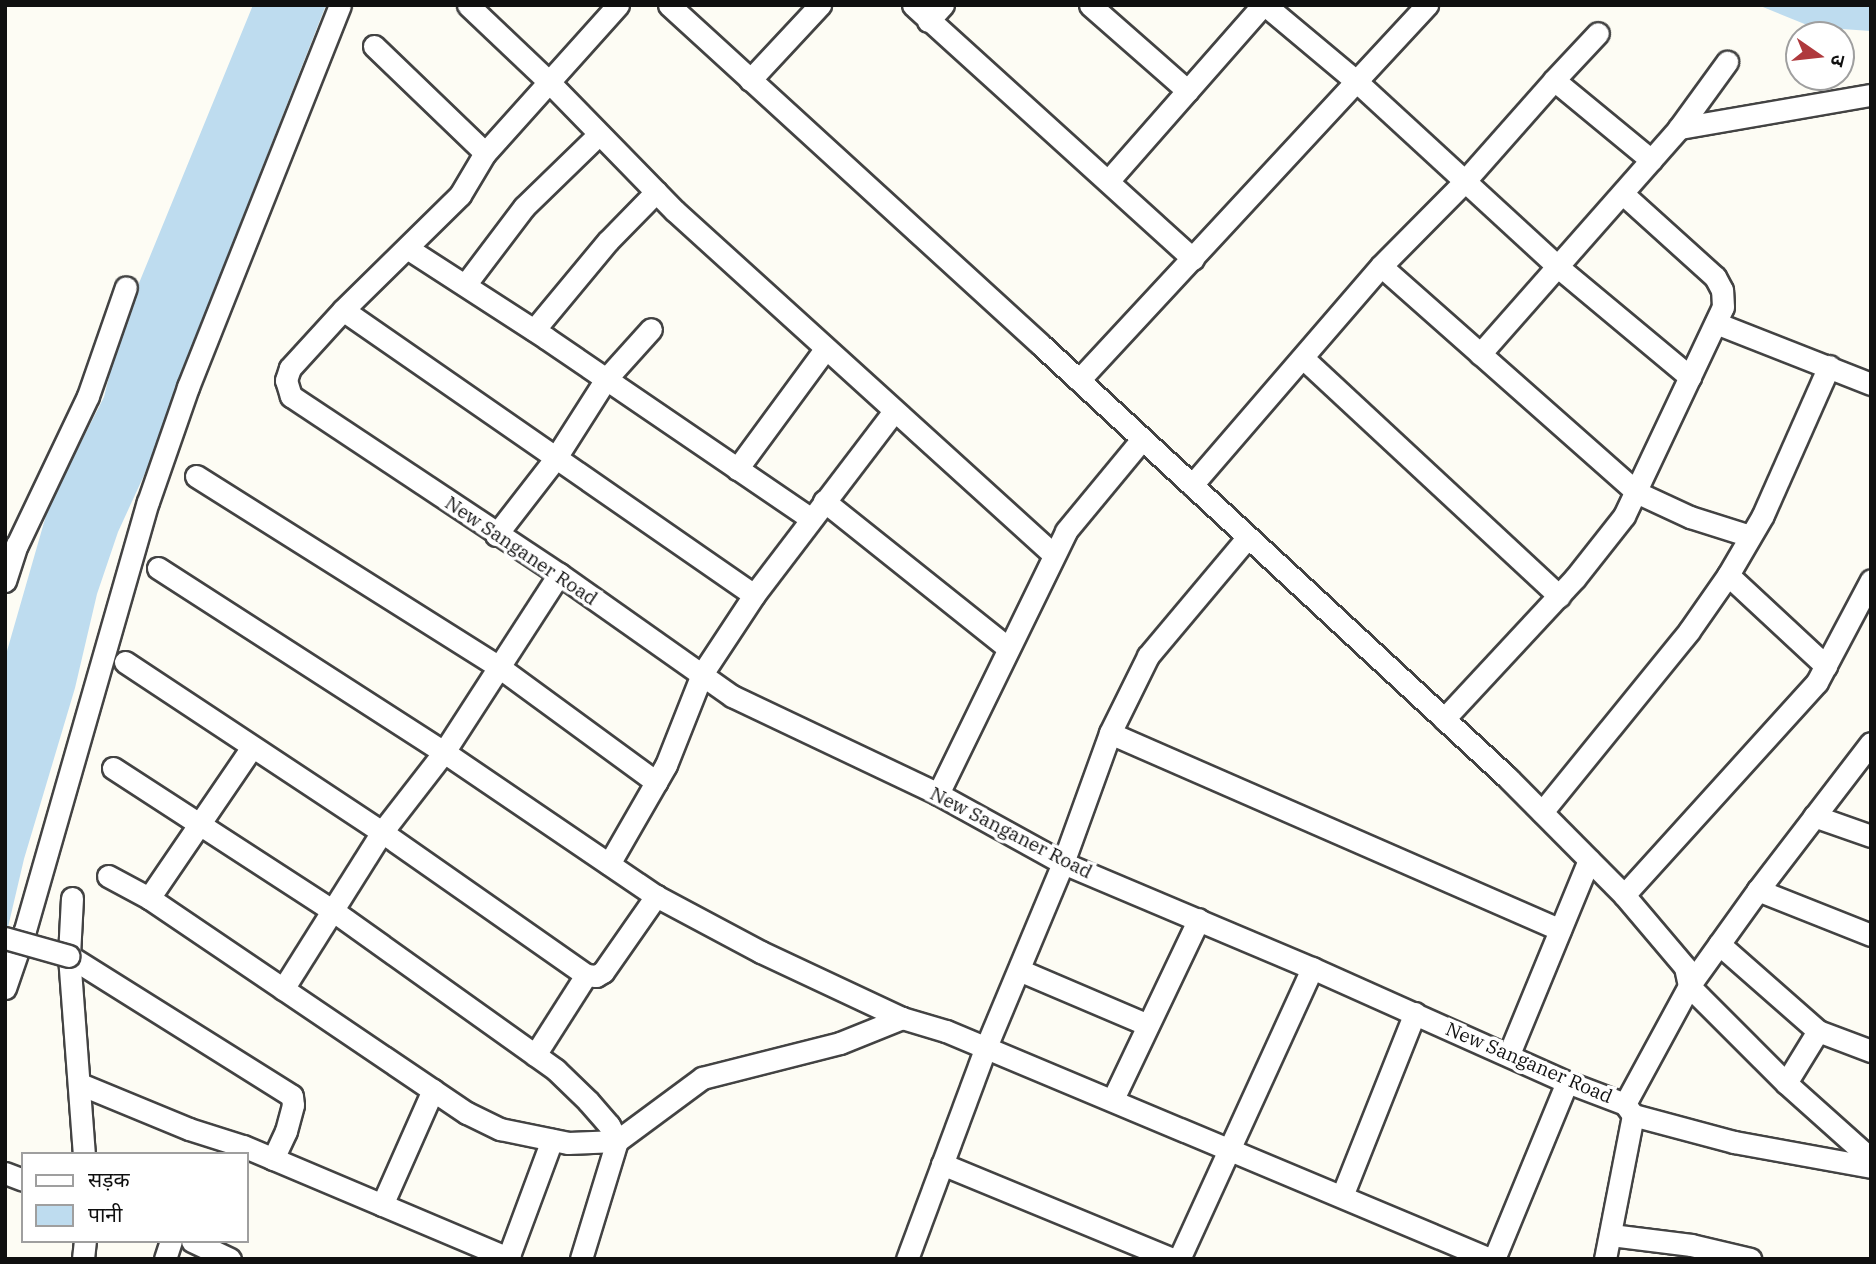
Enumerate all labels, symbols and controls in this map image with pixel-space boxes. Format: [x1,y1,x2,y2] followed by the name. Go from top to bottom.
[1785,21,1855,91] north arrow
[1825,52,1851,69] text: उ
[440,492,602,610] street label: New Sanganer Road
[926,782,1096,884] street label: New Sanganer Road
[1442,1018,1616,1108] street label: New Sanganer Road
[21,1152,248,1243] legend
[88,1165,130,1193] text: सड़क
[88,1200,122,1228] text: पानी

